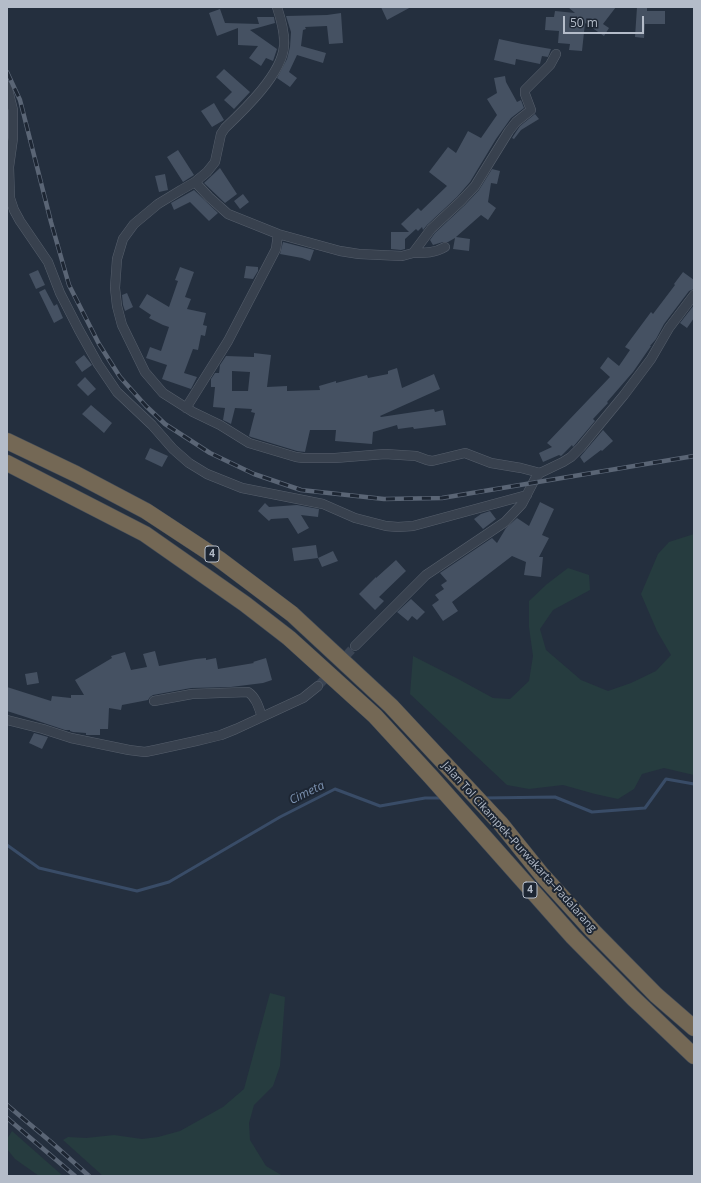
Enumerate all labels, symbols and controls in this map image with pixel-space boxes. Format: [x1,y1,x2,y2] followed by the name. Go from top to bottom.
[565,8,646,34] scale bar
[570,14,598,31] text: 50 m
[205,546,219,562] road number: 4
[439,759,599,935] street label: Jalan Tol Cikampek–Purwakarta–Padalarang
[287,778,327,808] water label: Cimeta
[523,882,537,898] road number: 4

